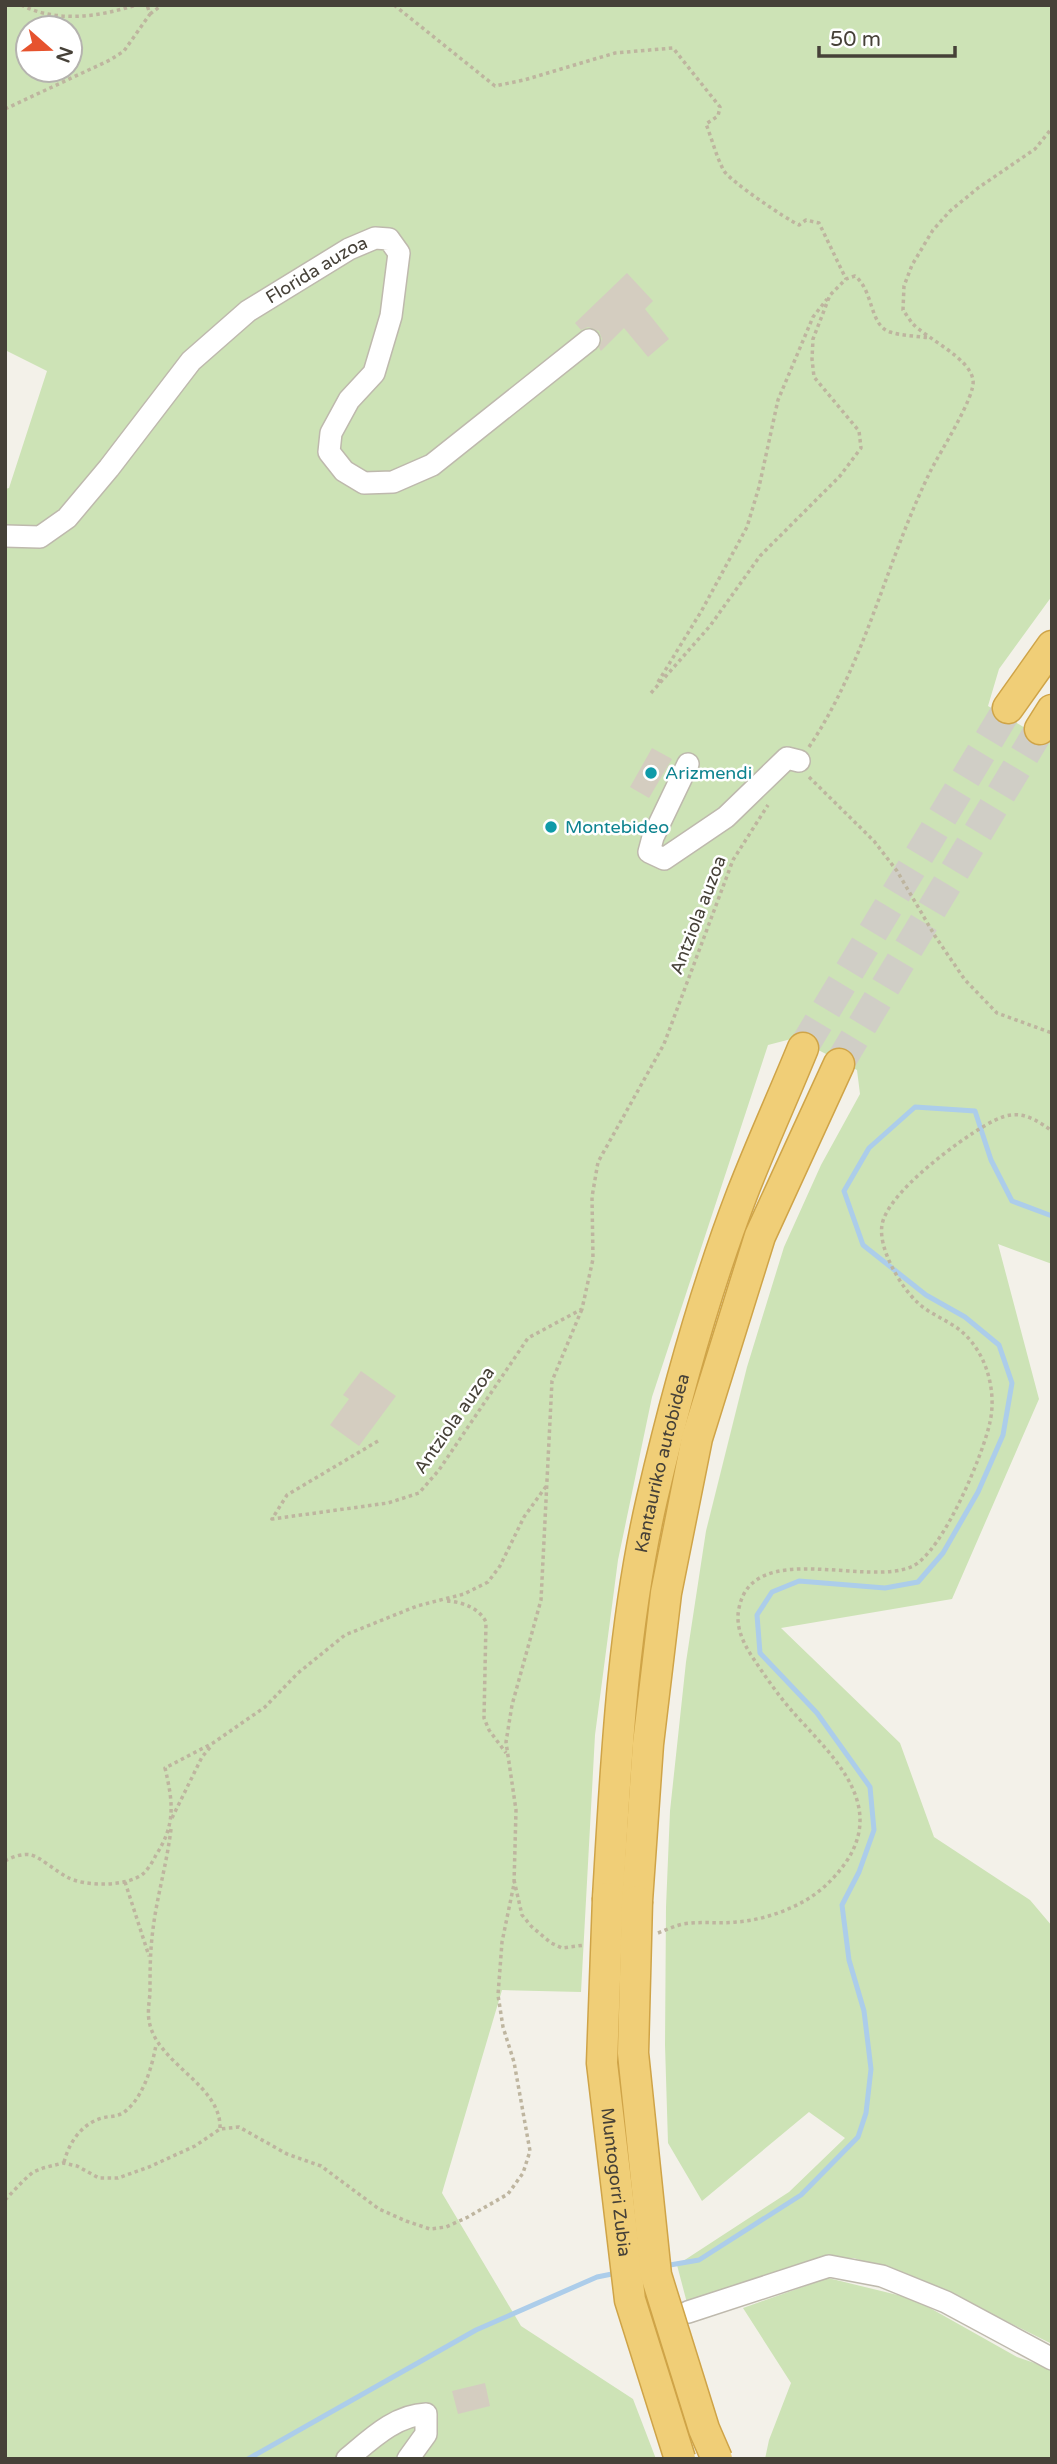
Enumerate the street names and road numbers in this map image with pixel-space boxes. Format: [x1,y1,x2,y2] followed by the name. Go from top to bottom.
[262,231,371,309] street label: Florida auzoa
[665,852,731,978] street label: Antziola auzoa
[409,1362,499,1478] street label: Antziola auzoa
[630,1371,694,1555] street label: Kantauriko autobidea
[596,2106,636,2258] street label: Muntogorri Zubia

